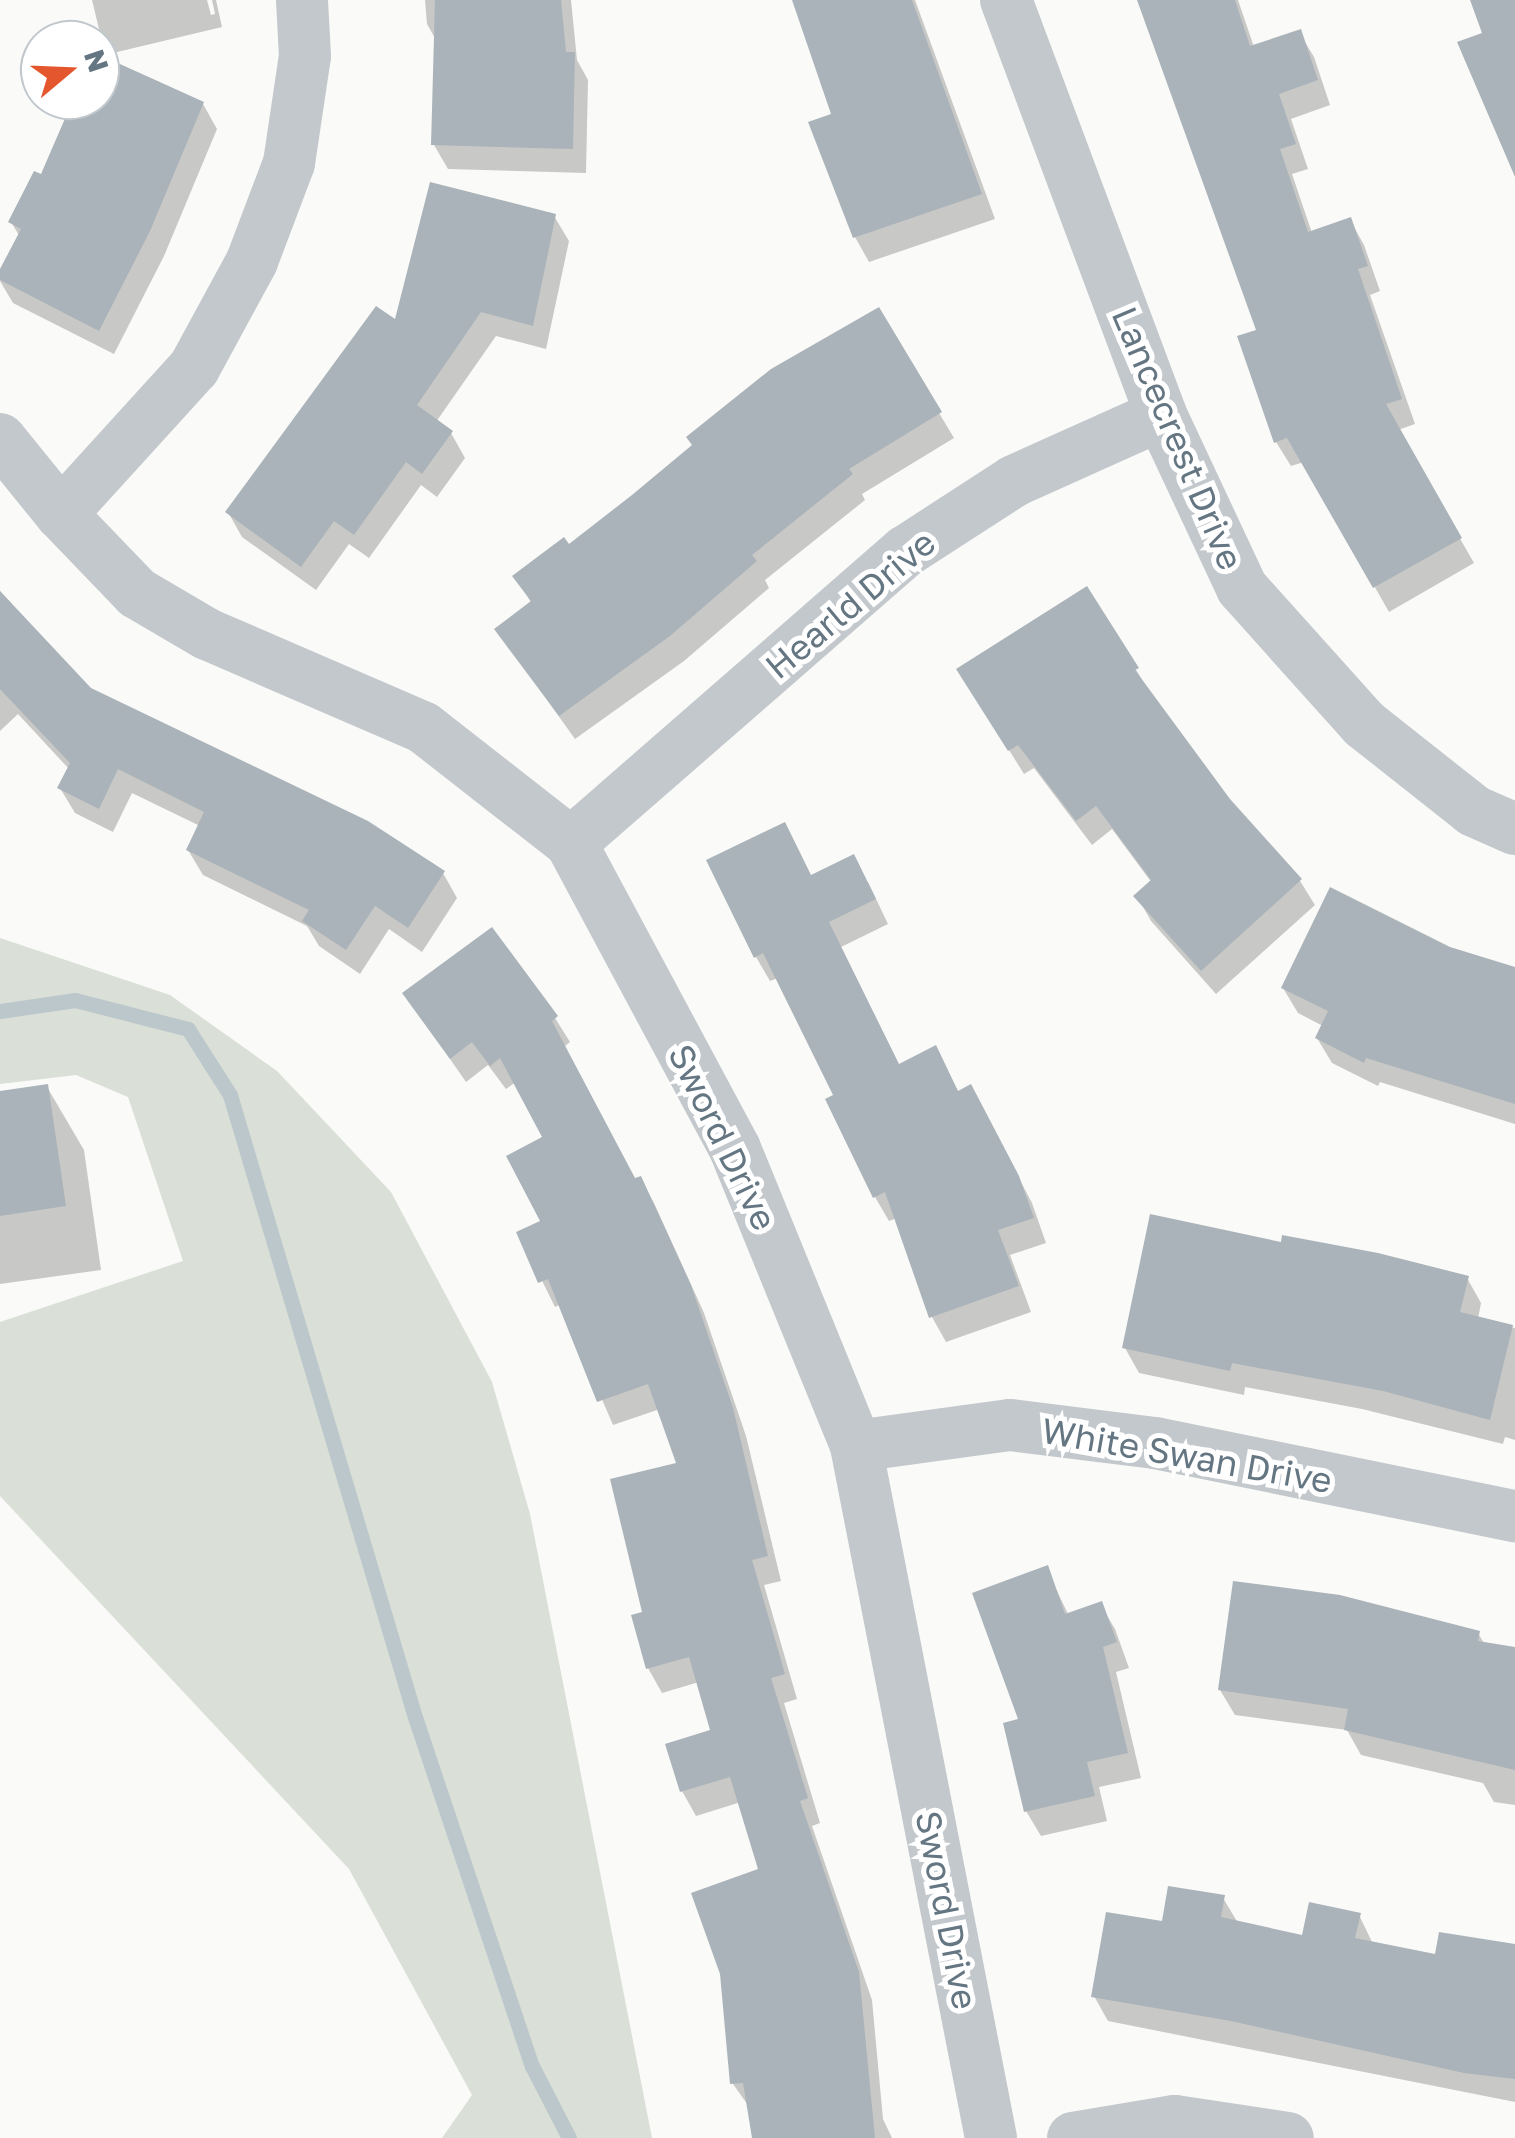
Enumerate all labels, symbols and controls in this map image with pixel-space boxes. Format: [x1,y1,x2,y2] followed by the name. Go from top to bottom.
[20,20,120,120] north arrow
[78,45,116,76] text: N
[1104,300,1252,576] street label: Lancecrest Drive
[757,521,943,687] street label: Hearld Drive
[660,1037,786,1237] street label: Sword Drive
[1039,1409,1335,1501] street label: White Swan Drive
[907,1807,987,2013] street label: Sword Drive

